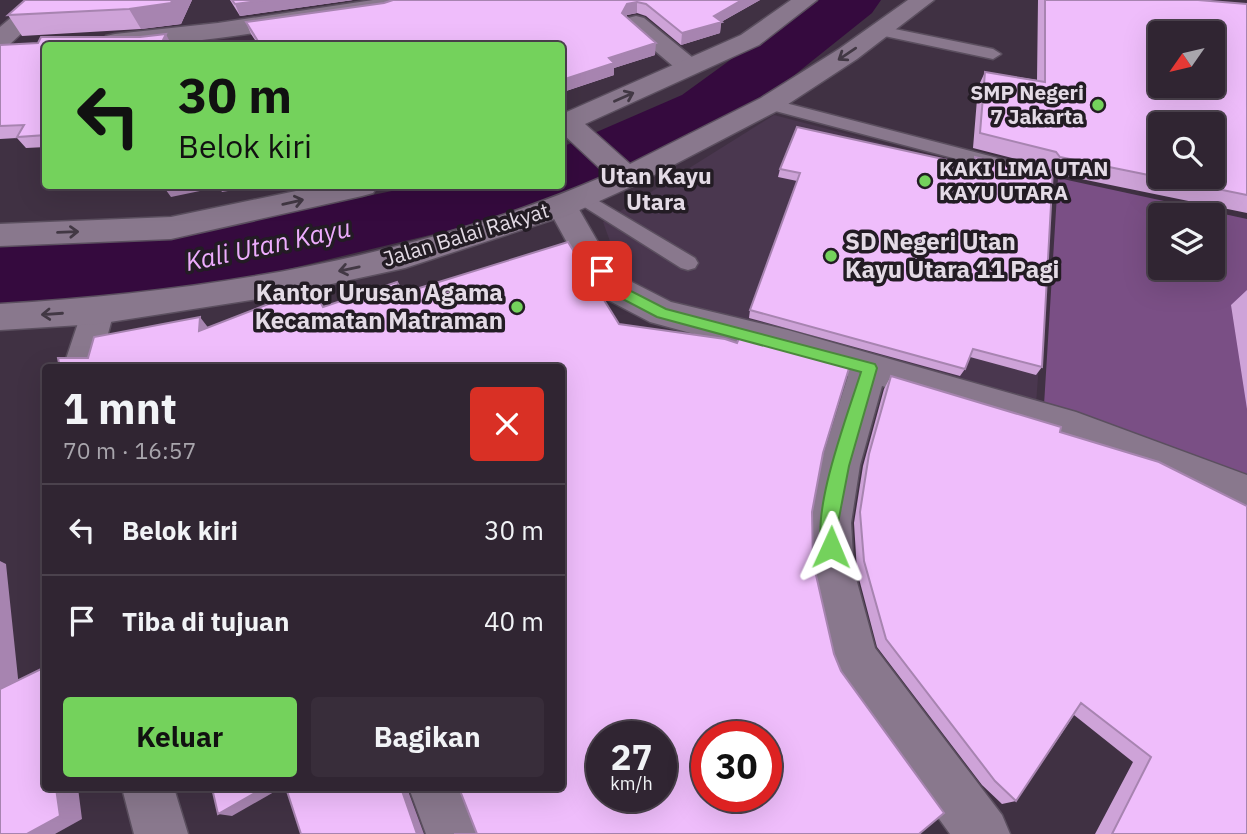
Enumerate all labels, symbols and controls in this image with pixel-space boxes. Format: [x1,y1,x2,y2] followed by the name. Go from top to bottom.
[1148,21,1225,98] north arrow
[1148,21,1225,280] map controls
[838,47,857,61] one-way arrow
[178,63,292,126] text: 30 m
[63,70,154,161] icon: left
[970,78,1084,130] place label: SMP Negeri 7 Jakarta
[613,89,634,103] one-way arrow
[1090,97,1106,113] marker: SMP Negeri 7 Jakarta
[1148,112,1225,189] button: search
[178,125,312,167] text: Belok kiri
[939,154,1108,206] place label: KAKI LIMA UTAN KAYU UTARA
[600,160,712,216] district label: Utan Kayu Utara
[917,173,933,189] marker: KAKI LIMA UTAN KAYU UTARA
[281,195,304,208] one-way arrow
[379,196,552,273] street label: Jalan Balai Rakyat
[1148,203,1225,280] button: layers
[182,210,354,278] water label: Kali Utan Kayu
[56,225,79,238] one-way arrow
[845,225,1060,285] place label: SD Negeri Utan Kayu Utara 11 Pagi
[572,241,632,301] pin
[823,248,839,264] marker: SD Negeri Utan Kayu Utara 11 Pagi
[583,252,621,290] icon: arrive
[338,262,361,276] one-way arrow
[255,276,503,336] place label: Kantor Urusan Agama Kecamatan Matraman
[509,299,525,315] marker: Kantor Urusan Agama Kecamatan Matraman
[41,308,64,321] one-way arrow
[63,381,177,436] text: 1 mnt
[470,387,544,461] button: close
[63,435,196,465] text: 70 m · 16:57
[794,510,868,584] position arrow
[63,511,101,549] icon: left
[122,513,238,547] text: Belok kiri
[484,513,544,547] text: 30 m
[63,602,101,640] icon: arrive
[122,604,289,638] text: Tiba di tujuan
[484,604,544,638] text: 40 m
[63,697,297,777] button: Keluar
[311,697,544,777] button: Bagikan
[691,721,782,812] speed limit sign: 30
[610,734,653,780] text: 27
[610,772,653,795] text: km/h

